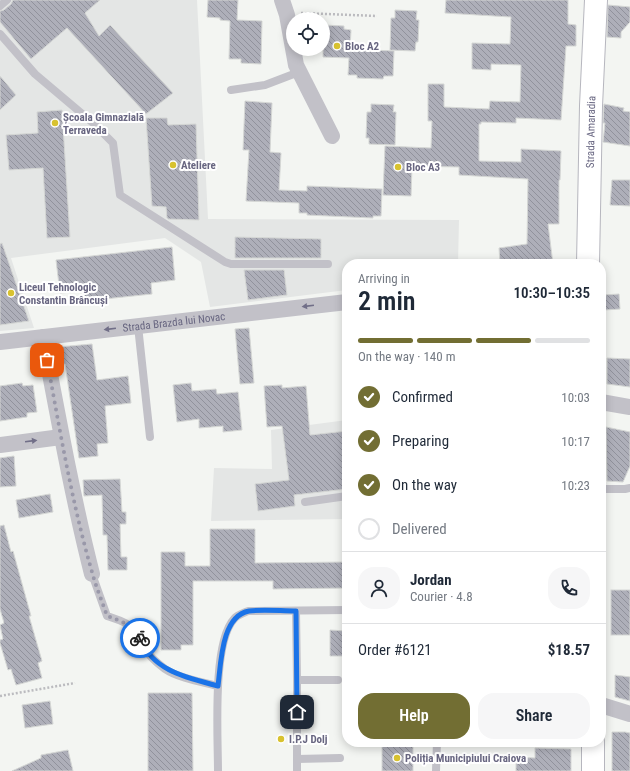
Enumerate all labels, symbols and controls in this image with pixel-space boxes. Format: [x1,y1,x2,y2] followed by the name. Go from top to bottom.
[286,12,330,56] map controls
[286,12,330,56] button: locate
[345,40,380,53] place label: Bloc A2
[332,41,342,51] marker: Bloc A2
[584,96,598,168] street label: Strada Amaradia
[63,111,144,137] place label: Școala Gimnazială Terraveda
[50,118,60,128] marker: Școala Gimnazială Terraveda
[181,159,216,172] place label: Ateliere
[168,160,178,170] marker: Ateliere
[406,161,441,174] place label: Bloc A3
[393,162,403,172] marker: Bloc A3
[358,271,410,286] text: Arriving in
[19,281,108,307] place label: Liceul Tehnologic Constantin Brâncuși
[513,284,590,302] text: 10:30–10:35
[358,286,416,316] text: 2 min
[6,288,16,298] marker: Liceul Tehnologic Constantin Brâncuși
[302,303,314,309] one-way arrow
[122,310,226,335] street label: Strada Brazda lui Novac
[104,326,116,332] one-way arrow
[30,343,64,377] pin
[36,349,58,371] icon: bag
[358,349,455,364] text: On the way · 140 m
[358,386,380,408] icon: check
[392,388,453,406] text: Confirmed
[561,390,590,405] text: 10:03
[358,430,380,452] icon: check
[392,432,449,450] text: Preparing
[561,434,590,449] text: 10:17
[25,438,37,444] one-way arrow
[358,474,380,496] icon: check
[392,476,457,494] text: On the way
[561,478,590,493] text: 10:23
[392,520,447,538] text: Delivered
[358,567,400,609] button: person
[548,567,590,609] button: phone
[410,571,452,589] text: Jordan
[410,589,473,604] text: Courier · 4.8
[120,618,160,658] courier
[129,627,151,649] icon: bike
[358,641,432,659] text: Order #6121
[548,641,590,659] text: $18.57
[358,693,470,739] button: Help
[478,693,590,739] button: Share
[280,695,314,729] pin
[286,701,308,723] icon: home
[289,733,328,746] place label: I.P.J Dolj
[276,734,286,744] marker: I.P.J Dolj
[405,752,526,765] place label: Poliția Municipiului Craiova
[392,753,402,763] marker: Poliția Municipiului Craiova

